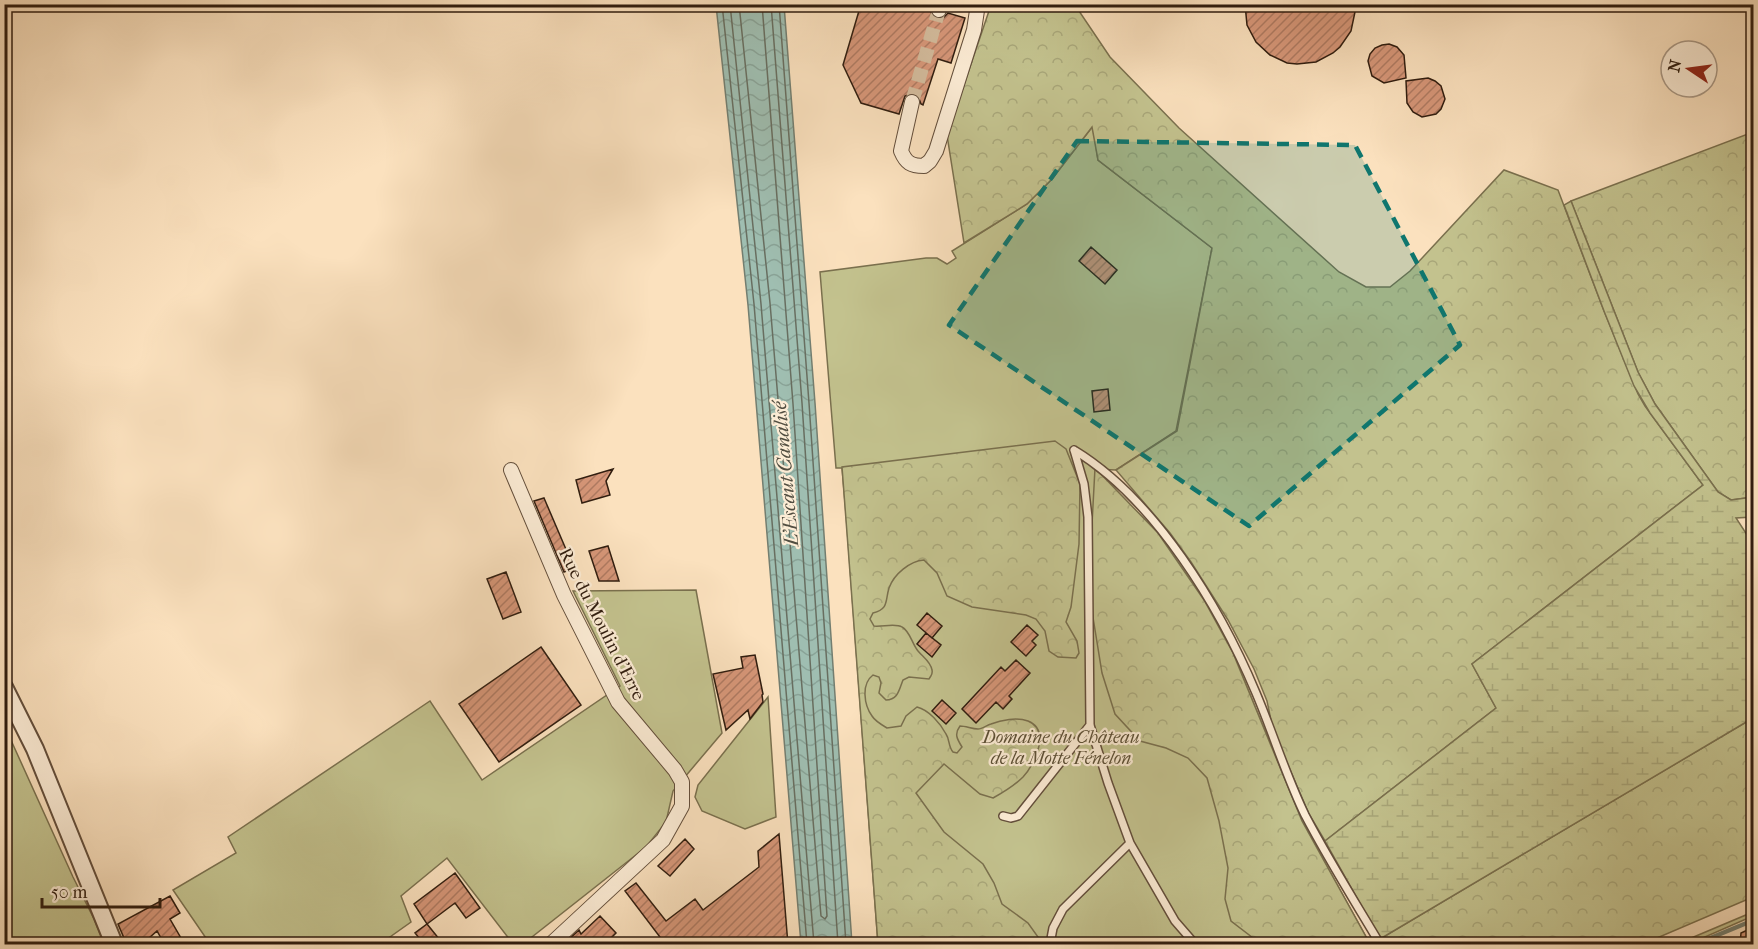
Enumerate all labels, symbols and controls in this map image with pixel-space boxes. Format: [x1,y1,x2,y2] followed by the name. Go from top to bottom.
[1659,39,1719,99] north arrow
[1664,57,1686,74] text: N
[767,398,803,549] water label: L'Escaut Canalisé
[554,545,649,704] street label: Rue du Moulin d'Erre
[981,727,1140,769] park label: Domaine du Château de la Motte Fénelon
[42,871,160,909] scale bar
[51,882,88,903] text: 50 m

